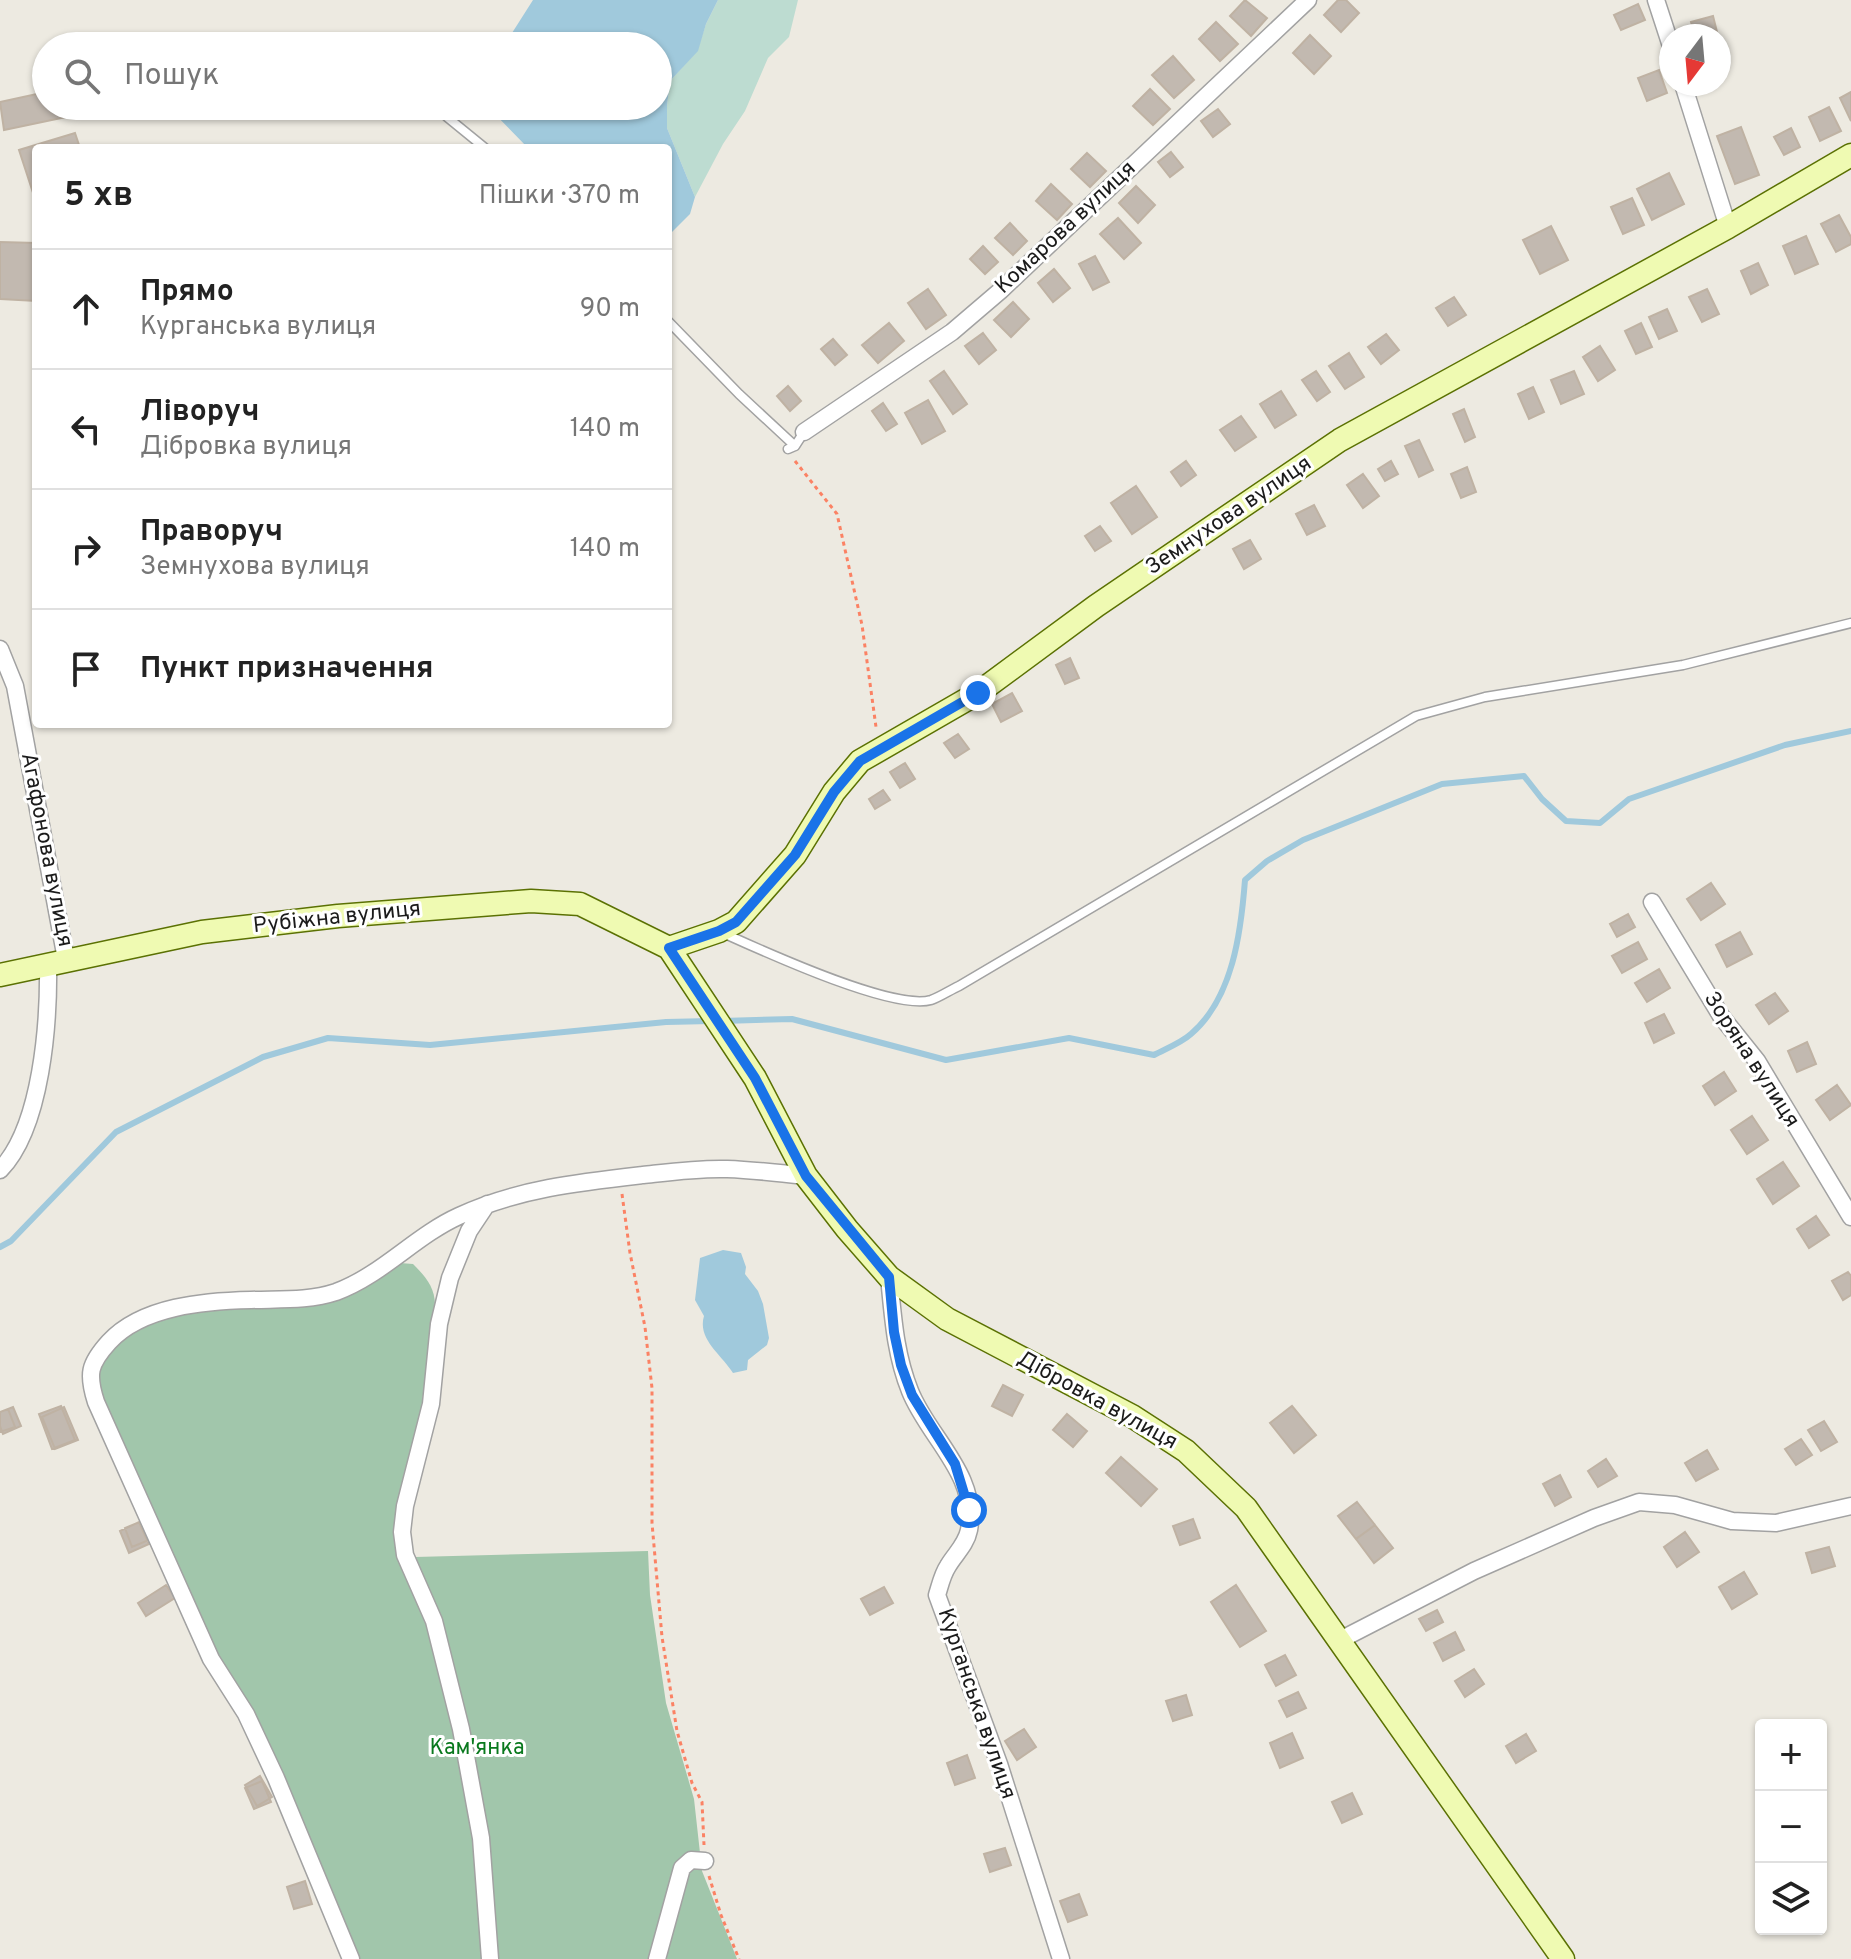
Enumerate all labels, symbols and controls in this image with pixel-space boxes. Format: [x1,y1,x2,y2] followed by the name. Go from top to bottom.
[1659,24,1731,96] north arrow
[32,32,672,120] search box
[60,54,104,98] icon: search
[124,58,219,95] text: Пошук
[990,156,1142,300] street label: Комарова вулиця
[64,175,133,218] text: 5 хв
[479,180,640,213] text: Пішки · 370 m
[140,274,234,311] text: Прямо
[64,287,108,331] icon: ahead
[580,293,640,326] text: 90 m
[140,311,376,344] text: Курганська вулиця
[140,394,259,431] text: Ліворуч
[64,407,108,451] icon: left
[570,413,640,446] text: 140 m
[140,431,352,464] text: Дібровка вулиця
[1141,450,1317,582] street label: Земнухова вулиця
[140,514,283,551] text: Праворуч
[64,527,108,571] icon: right
[570,533,640,566] text: 140 m
[140,551,370,584] text: Земнухова вулиця
[64,647,108,691] icon: arrive
[140,651,433,688] text: Пункт призначення
[960,675,996,711] route end
[14,751,78,949] street label: Агафонова вулиця
[252,896,422,940] street label: Рубіжна вулиця
[1697,987,1805,1133] street label: Зоряна вулиця
[1012,1346,1182,1456] street label: Дібровка вулиця
[951,1492,987,1528] route start
[931,1605,1021,1803] street label: Курганська вулиця
[1755,1719,1827,1935] map controls
[1755,1719,1827,1791] button: +
[429,1735,525,1762] park label: Кам'янка
[1755,1791,1827,1863] button: −
[1755,1863,1827,1935] button: layers

